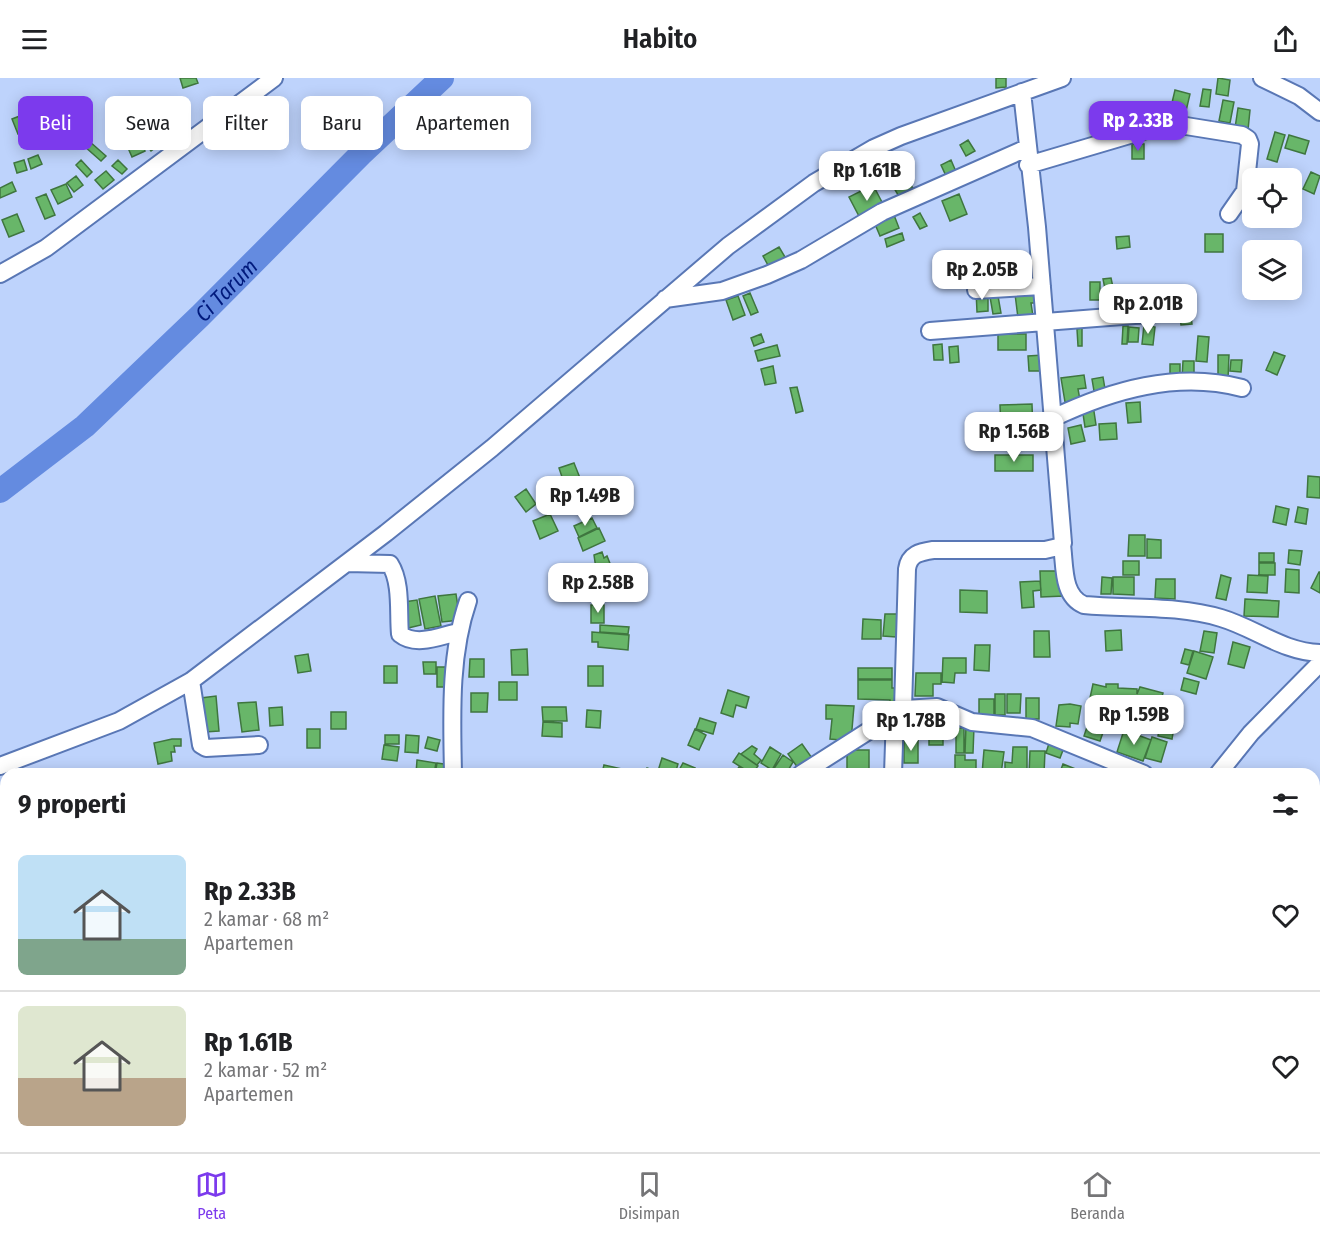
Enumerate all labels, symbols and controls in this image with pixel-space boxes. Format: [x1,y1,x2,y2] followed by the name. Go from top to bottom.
[18,23,51,56] icon: menu
[623,23,697,55] text: Habito
[1269,23,1302,56] icon: share
[18,96,93,150] chip: Beli
[105,96,191,150] chip: Sewa
[203,96,289,150] chip: Filter
[301,96,383,150] chip: Baru
[395,96,531,150] chip: Apartemen
[1076,101,1200,152] pin: Rp 2.33B
[1103,108,1173,132] text: Rp 2.33B
[805,151,929,202] pin: Rp 1.61B
[833,158,901,182] text: Rp 1.61B
[1242,168,1302,300] map controls
[1242,168,1302,228] button: locate
[1242,240,1302,300] button: layers
[920,250,1044,301] pin: Rp 2.05B
[189,253,263,327] water label: Ci Tarum
[946,257,1018,281] text: Rp 2.05B
[1086,284,1210,335] pin: Rp 2.01B
[1113,291,1183,315] text: Rp 2.01B
[952,412,1076,463] pin: Rp 1.56B
[979,419,1049,443] text: Rp 1.56B
[523,476,647,527] pin: Rp 1.49B
[550,483,620,507] text: Rp 1.49B
[536,563,660,614] pin: Rp 2.58B
[562,570,634,594] text: Rp 2.58B
[1072,695,1196,746] pin: Rp 1.59B
[849,701,973,752] pin: Rp 1.78B
[1099,702,1169,726] text: Rp 1.59B
[876,708,946,732] text: Rp 1.78B
[1269,788,1302,821] icon: filters
[18,789,126,820] text: 9 properti
[204,876,296,907] text: Rp 2.33B
[66,879,138,951] icon: home
[1269,899,1302,932] icon: heart
[204,907,329,931] text: 2 kamar · 68 m²
[204,931,294,955] text: Apartemen
[204,1027,293,1058] text: Rp 1.61B
[66,1030,138,1102] icon: home
[1269,1050,1302,1083] icon: heart
[204,1058,327,1082] text: 2 kamar · 52 m²
[204,1082,294,1106] text: Apartemen
[195,1168,228,1223] tab: Peta
[619,1168,680,1223] tab: Disimpan
[1070,1168,1125,1223] tab: Beranda

